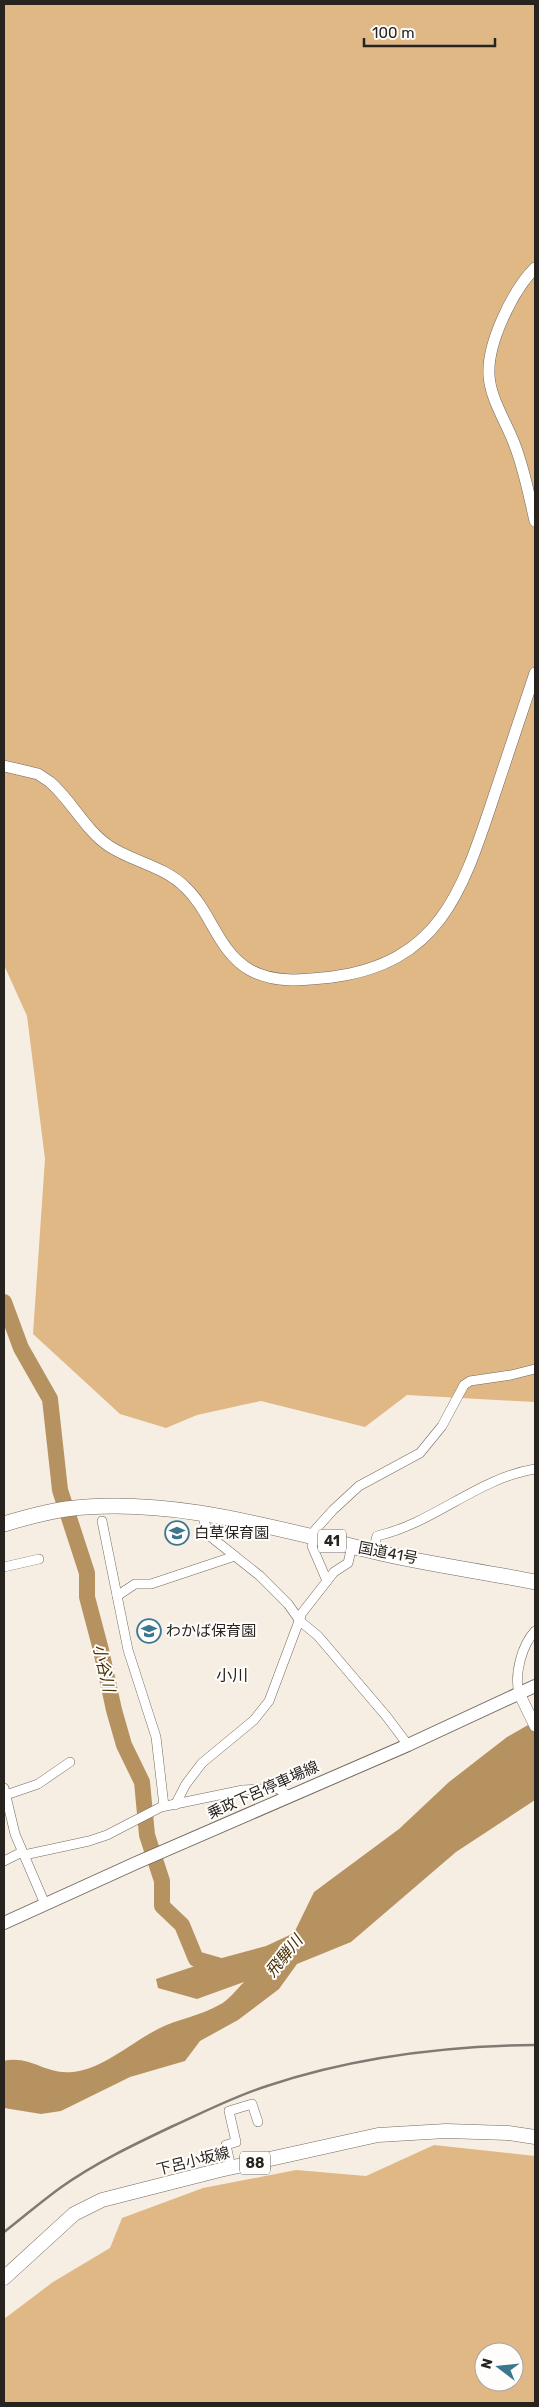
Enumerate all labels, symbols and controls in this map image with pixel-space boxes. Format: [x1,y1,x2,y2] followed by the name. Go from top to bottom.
[364,15,495,47] scale bar
[372,24,414,42] text: 100 m
[164,1520,190,1546] school or university icon: 白草保育園
[194,1524,269,1542] place label: 白草保育園
[318,1530,346,1552] road number: 41
[357,1538,419,1568] street label: 国道41号
[136,1618,162,1644] school or university icon: わかば保育園
[166,1622,256,1640] place label: わかば保育園
[89,1642,119,1695] water label: 小谷川
[216,1666,248,1685] district label: 小川
[205,1757,321,1823] street label: 乗政下呂停車場線
[262,1930,308,1981] water label: 飛騨川
[154,2143,232,2179] street label: 下呂小坂線
[240,2152,270,2174] road number: 88
[474,2342,524,2392] north arrow
[477,2356,497,2371] text: N

